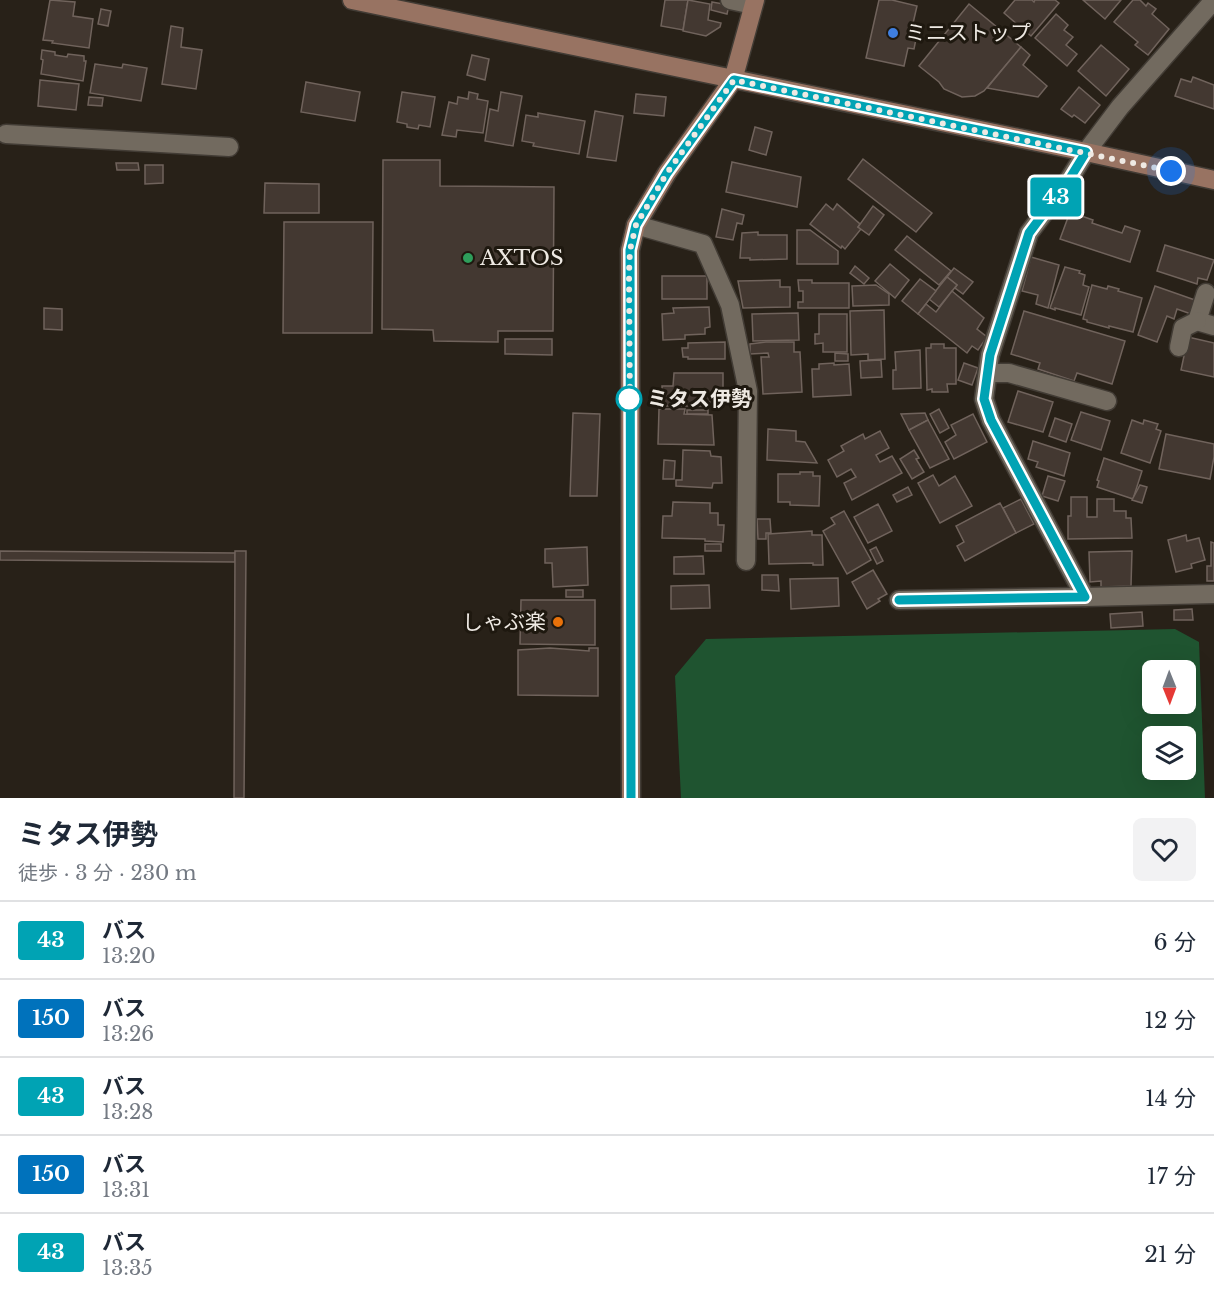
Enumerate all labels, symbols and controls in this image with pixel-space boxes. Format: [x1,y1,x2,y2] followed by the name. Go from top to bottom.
[905,20,1031,46] place label: ミニストップ
[886,26,900,40] marker: ミニストップ
[1156,156,1186,186] your location
[1029,178,1083,216] line badge: 43
[1042,184,1070,210] text: 43
[479,245,563,271] place label: AXTOS
[461,251,475,265] marker: AXTOS
[616,386,642,412] marker: ミタス伊勢
[647,386,752,412] place label: ミタス伊勢
[462,609,546,635] place label: しゃぶ楽
[551,615,565,629] marker: しゃぶ楽
[1142,660,1196,714] north arrow
[1142,660,1196,780] map controls
[1142,726,1196,780] button: layers
[18,817,158,852] text: ミタス伊勢
[1133,818,1196,881] button: heart
[18,861,197,885] text: 徒歩 · 3 分 · 230 m
[102,917,146,944] text: バス
[37,927,65,953] text: 43
[1154,929,1196,956] text: 6 分
[102,944,156,968] text: 13:20
[102,995,146,1022] text: バス
[32,1005,70,1031] text: 150
[1144,1007,1196,1034] text: 12 分
[102,1022,154,1046] text: 13:26
[102,1073,146,1100] text: バス
[37,1083,65,1109] text: 43
[1145,1085,1196,1112] text: 14 分
[102,1100,153,1124] text: 13:28
[102,1151,146,1178] text: バス
[32,1161,70,1187] text: 150
[1147,1163,1196,1190] text: 17 分
[102,1178,150,1202] text: 13:31
[102,1229,146,1256] text: バス
[37,1239,65,1265] text: 43
[1144,1241,1196,1268] text: 21 分
[102,1256,153,1280] text: 13:35

